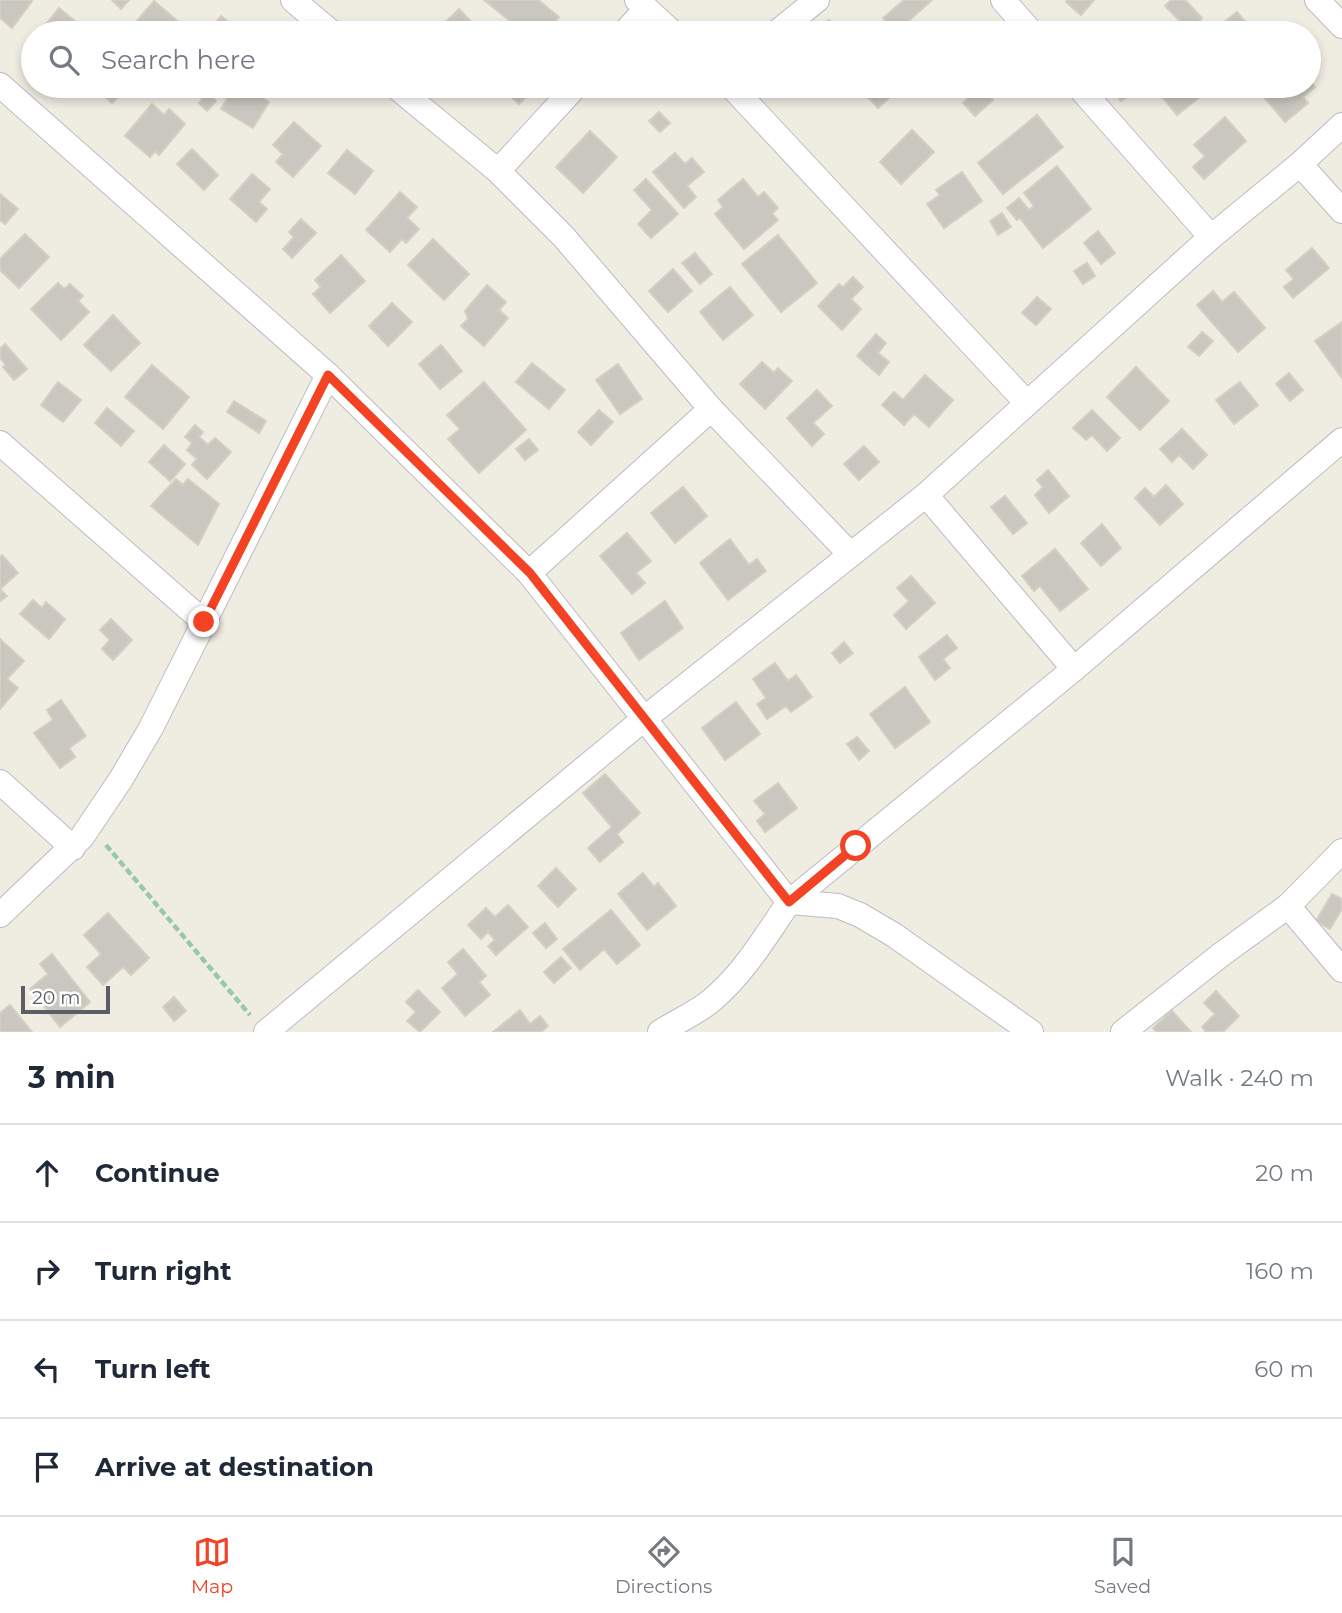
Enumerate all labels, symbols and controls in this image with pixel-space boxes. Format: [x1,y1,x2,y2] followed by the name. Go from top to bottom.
[21,21,1321,98] search box
[45,41,83,79] icon: search
[101,44,256,76] text: Search here
[188,606,219,637] route end
[840,830,871,861] route start
[21,983,110,1015] scale bar
[32,986,80,1009] text: 20 m
[28,1059,115,1096] text: 3 min
[1165,1064,1314,1092] text: Walk · 240 m
[28,1154,66,1192] icon: ahead
[95,1157,220,1189] text: Continue
[1255,1159,1314,1187] text: 20 m
[28,1252,66,1290] icon: right
[95,1255,231,1287] text: Turn right
[1246,1257,1314,1285] text: 160 m
[28,1350,66,1388] icon: left
[95,1353,211,1385] text: Turn left
[1254,1355,1314,1383] text: 60 m
[28,1448,66,1486] icon: arrive
[95,1451,374,1483] text: Arrive at destination
[191,1533,233,1598] tab: Map
[615,1533,712,1598] tab: Directions
[1094,1533,1151,1598] tab: Saved

